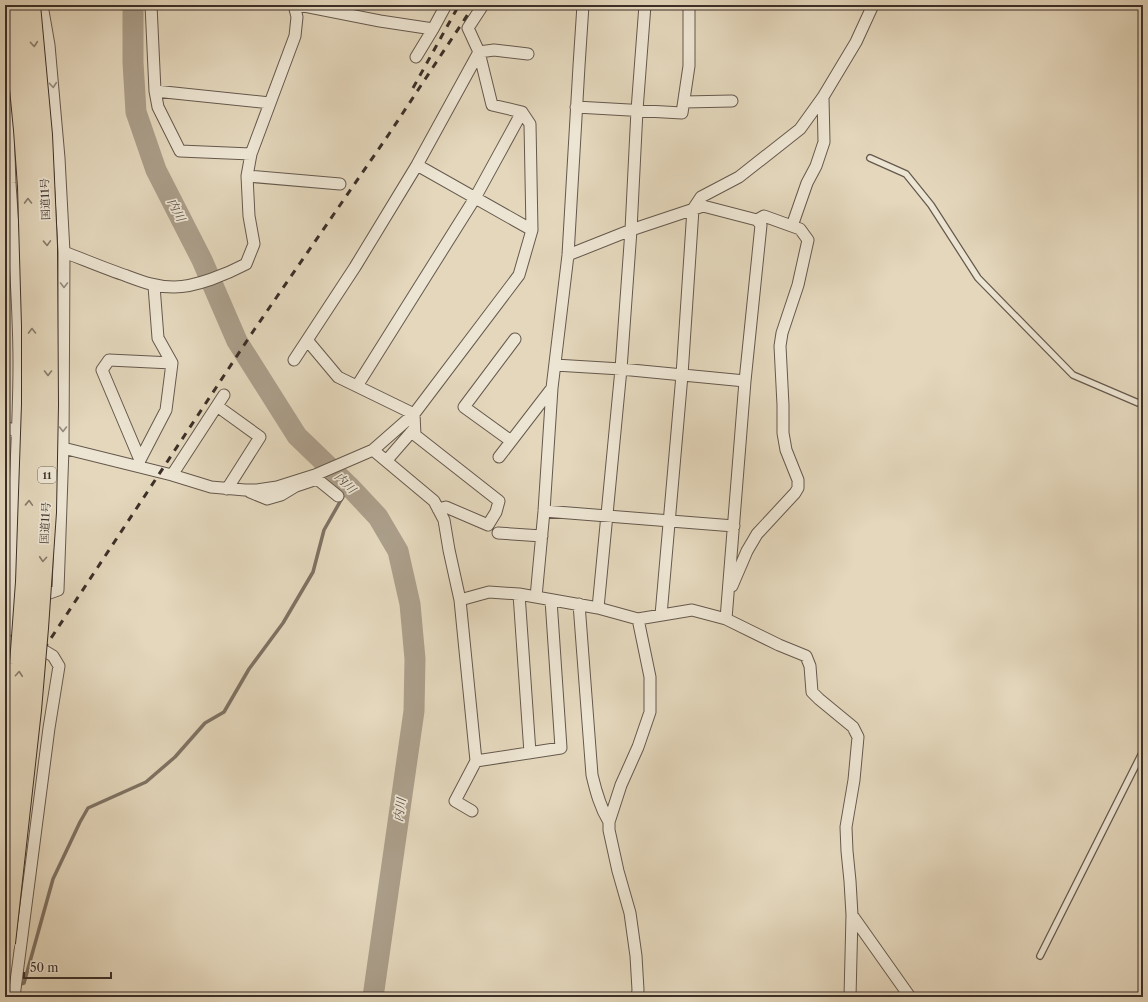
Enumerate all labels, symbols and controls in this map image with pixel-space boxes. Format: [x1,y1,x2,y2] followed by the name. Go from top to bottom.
[29,41,38,47] one-way arrow
[48,82,57,88] one-way arrow
[37,178,53,220] street label: 国道11号
[164,196,189,226] water label: 内川
[24,198,32,204] one-way arrow
[43,240,51,246] one-way arrow
[60,282,68,288] one-way arrow
[28,328,36,334] one-way arrow
[44,370,52,376] one-way arrow
[59,426,67,432] one-way arrow
[38,467,56,483] road number: 11
[332,469,361,498] water label: 内川
[25,500,34,506] one-way arrow
[37,502,53,544] street label: 国道11号
[38,556,47,562] one-way arrow
[14,671,23,677] one-way arrow
[390,795,409,823] water label: 内川
[24,954,111,980] scale bar
[30,960,59,975] text: 50 m

